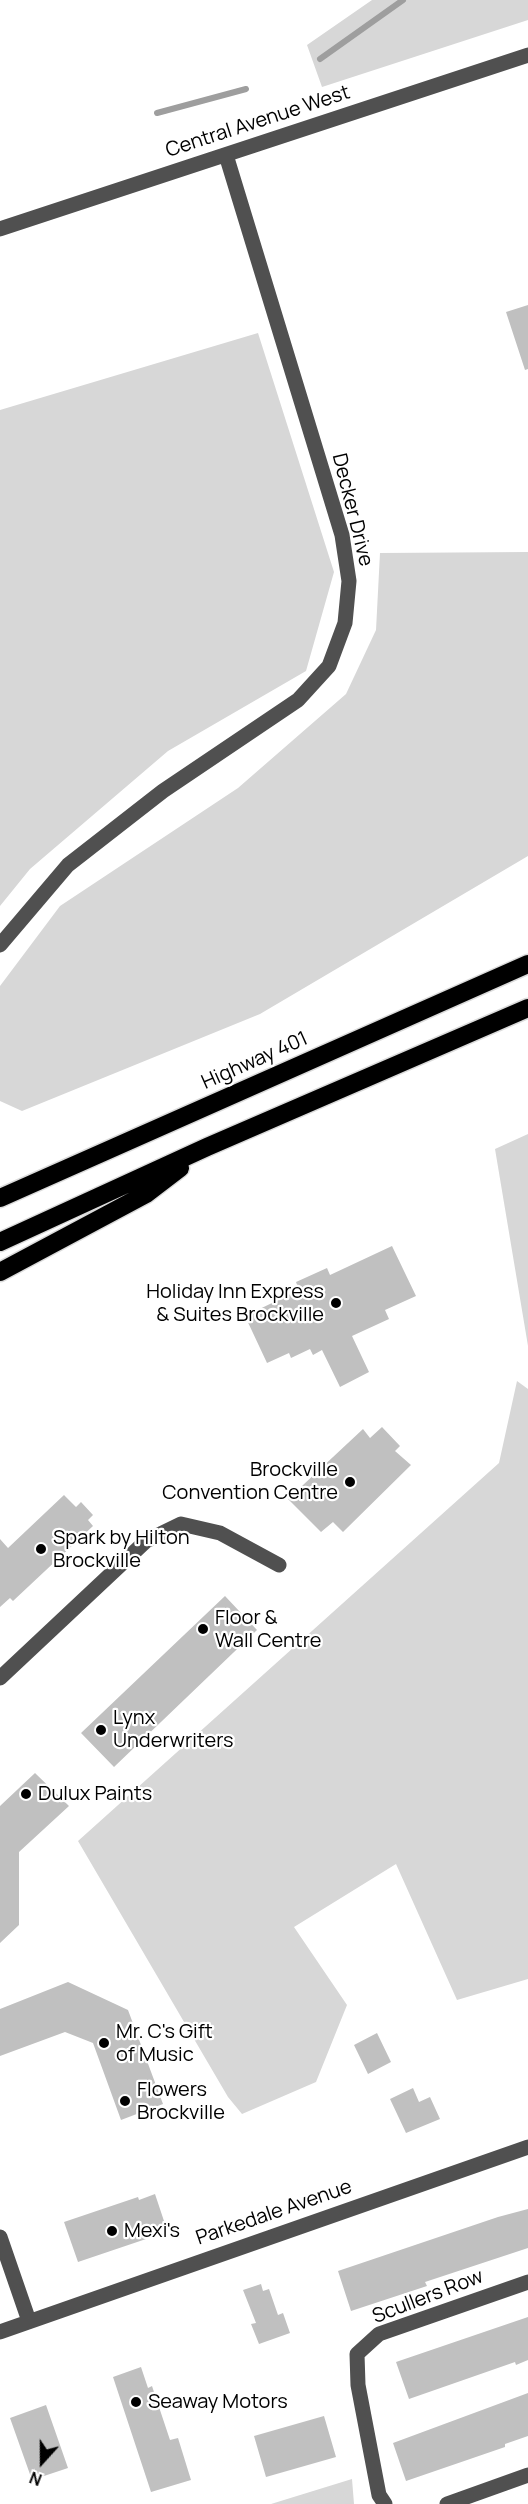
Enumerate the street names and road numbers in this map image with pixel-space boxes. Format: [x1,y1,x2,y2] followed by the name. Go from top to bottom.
[163,81,353,163] street label: Central Avenue West
[326,451,378,569] street label: Decker Drive
[198,1027,312,1095] street label: Highway 401
[193,2175,355,2251] street label: Parkedale Avenue
[369,2265,487,2329] street label: Scullers Row

